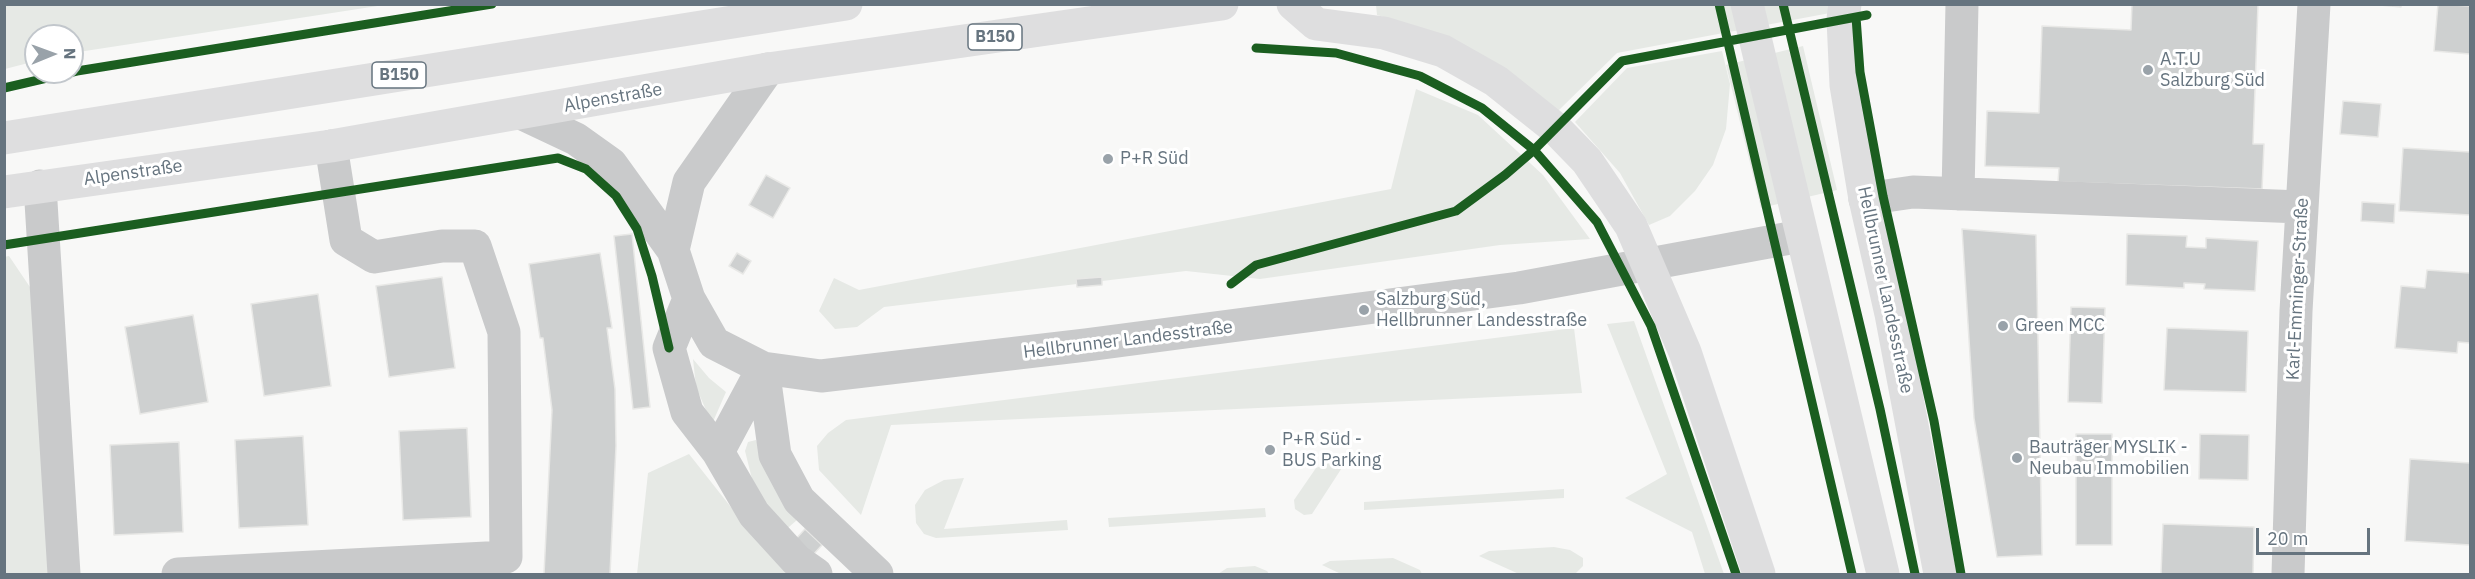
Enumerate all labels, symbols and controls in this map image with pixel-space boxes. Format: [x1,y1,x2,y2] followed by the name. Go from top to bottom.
[24,24,84,84] north arrow
[968,24,1022,50] road number: B150
[60,48,80,60] text: N
[2160,49,2265,92] place label: A.T.U Salzburg Süd
[372,62,426,88] road number: B150
[2141,63,2155,77] marker: A.T.U Salzburg Süd
[562,79,664,117] street label: Alpenstraße
[1120,148,1189,170] place label: P+R Süd
[1101,152,1115,166] marker: P+R Süd
[82,155,184,191] street label: Alpenstraße
[1852,185,1918,395] street label: Hellbrunner Landesstraße
[2282,197,2314,381] street label: Karl-Emminger-Straße
[1376,289,1587,332] place label: Salzburg Süd, Hellbrunner Landesstraße
[1357,303,1371,317] marker: Salzburg Süd, Hellbrunner Landesstraße
[2015,315,2105,337] place label: Green MCC
[1022,316,1234,364] street label: Hellbrunner Landesstraße
[1996,319,2010,333] marker: Green MCC
[1282,429,1381,472] place label: P+R Süd - BUS Parking
[2029,437,2190,480] place label: Bauträger MYSLIK - Neubau Immobilien
[1263,443,1277,457] marker: P+R Süd - BUS Parking
[2010,451,2024,465] marker: Bauträger MYSLIK - Neubau Immobilien
[2259,516,2373,554] scale bar
[2267,527,2309,550] text: 20 m

